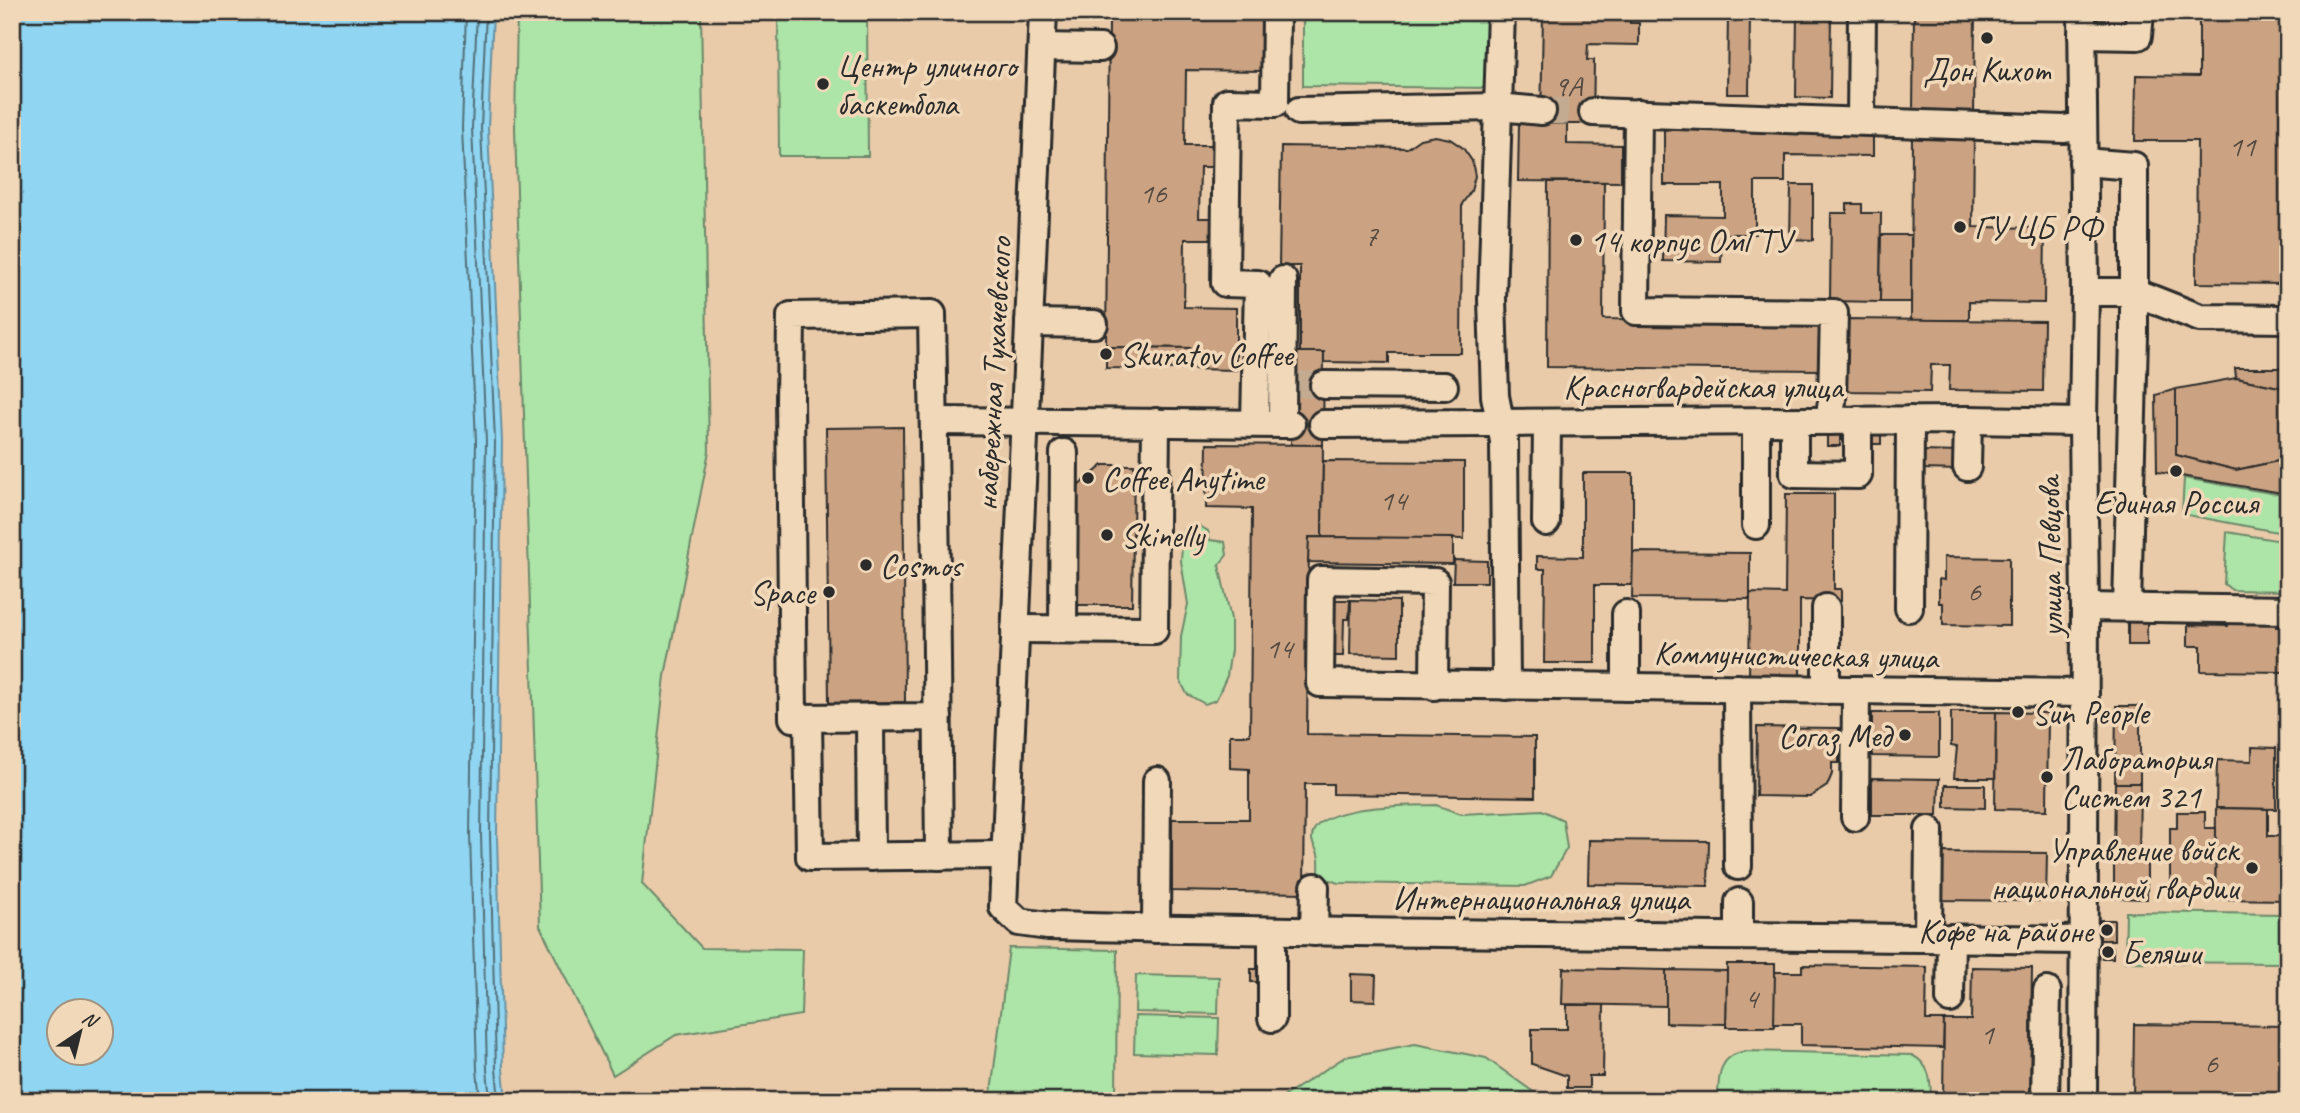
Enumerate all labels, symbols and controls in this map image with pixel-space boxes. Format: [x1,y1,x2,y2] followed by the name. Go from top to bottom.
[1979,30,1995,46] marker: Дон Кихот
[837,45,1020,125] place label: Центр уличного баскетбола
[1923,49,2052,91] place label: Дон Кихот
[1554,67,1584,105] house number: 9А
[815,76,831,92] marker: Центр уличного баскетбола
[2229,127,2257,165] house number: 11
[1140,174,1168,212] house number: 16
[1974,207,2105,249] place label: ГУ ЦБ РФ
[1364,216,1379,254] house number: 7
[1952,219,1968,235] marker: ГУ ЦБ РФ
[1590,220,1796,262] place label: 14 корпус ОмГТУ
[1568,232,1584,248] marker: 14 корпус ОмГТУ
[965,234,1021,512] street label: набережная Тухачевского
[1120,334,1295,376] place label: Skuratov Coffee
[1098,346,1114,362] marker: Skuratov Coffee
[1564,366,1844,408] street label: Красногвардейская улица
[1102,458,1266,500] place label: Coffee Anytime
[2168,463,2184,479] marker: Единая Россия
[1080,470,1096,486] marker: Coffee Anytime
[2028,474,2072,640] street label: улица Певцова
[1380,481,1409,519] house number: 14
[2094,482,2260,524] place label: Единая Россия
[1121,515,1207,557] place label: Skinelly
[1099,527,1115,543] marker: Skinelly
[880,545,964,587] place label: Cosmos
[858,557,874,573] marker: Cosmos
[750,572,817,614] place label: Space
[1967,572,1982,610] house number: 6
[821,584,837,600] marker: Space
[1266,629,1295,667] house number: 14
[1654,632,1941,679] street label: Коммунистическая улица
[2032,692,2151,734] place label: Sun People
[2010,704,2026,720] marker: Sun People
[1778,715,1894,757] place label: Согаз Мед
[1897,727,1913,743] marker: Согаз Мед
[2061,738,2214,818] place label: Лаборатория Систем 321
[2039,769,2055,785] marker: Лаборатория Систем 321
[1991,829,2241,909] place label: Управление войск национальной гвардии
[2244,860,2260,876] marker: Управление войск национальной гвардии
[1393,878,1692,920] street label: Интернациональная улица
[1919,910,2095,952] place label: Кофе на районе
[2099,922,2115,938] marker: Кофе на районе
[2122,932,2204,974] place label: Беляши
[2100,944,2116,960] marker: Беляши
[1744,979,1760,1017] house number: 4
[46,998,116,1068] north arrow
[77,1006,104,1034] text: N
[1980,1015,1995,1053] house number: 1
[2204,1044,2219,1082] house number: 6

